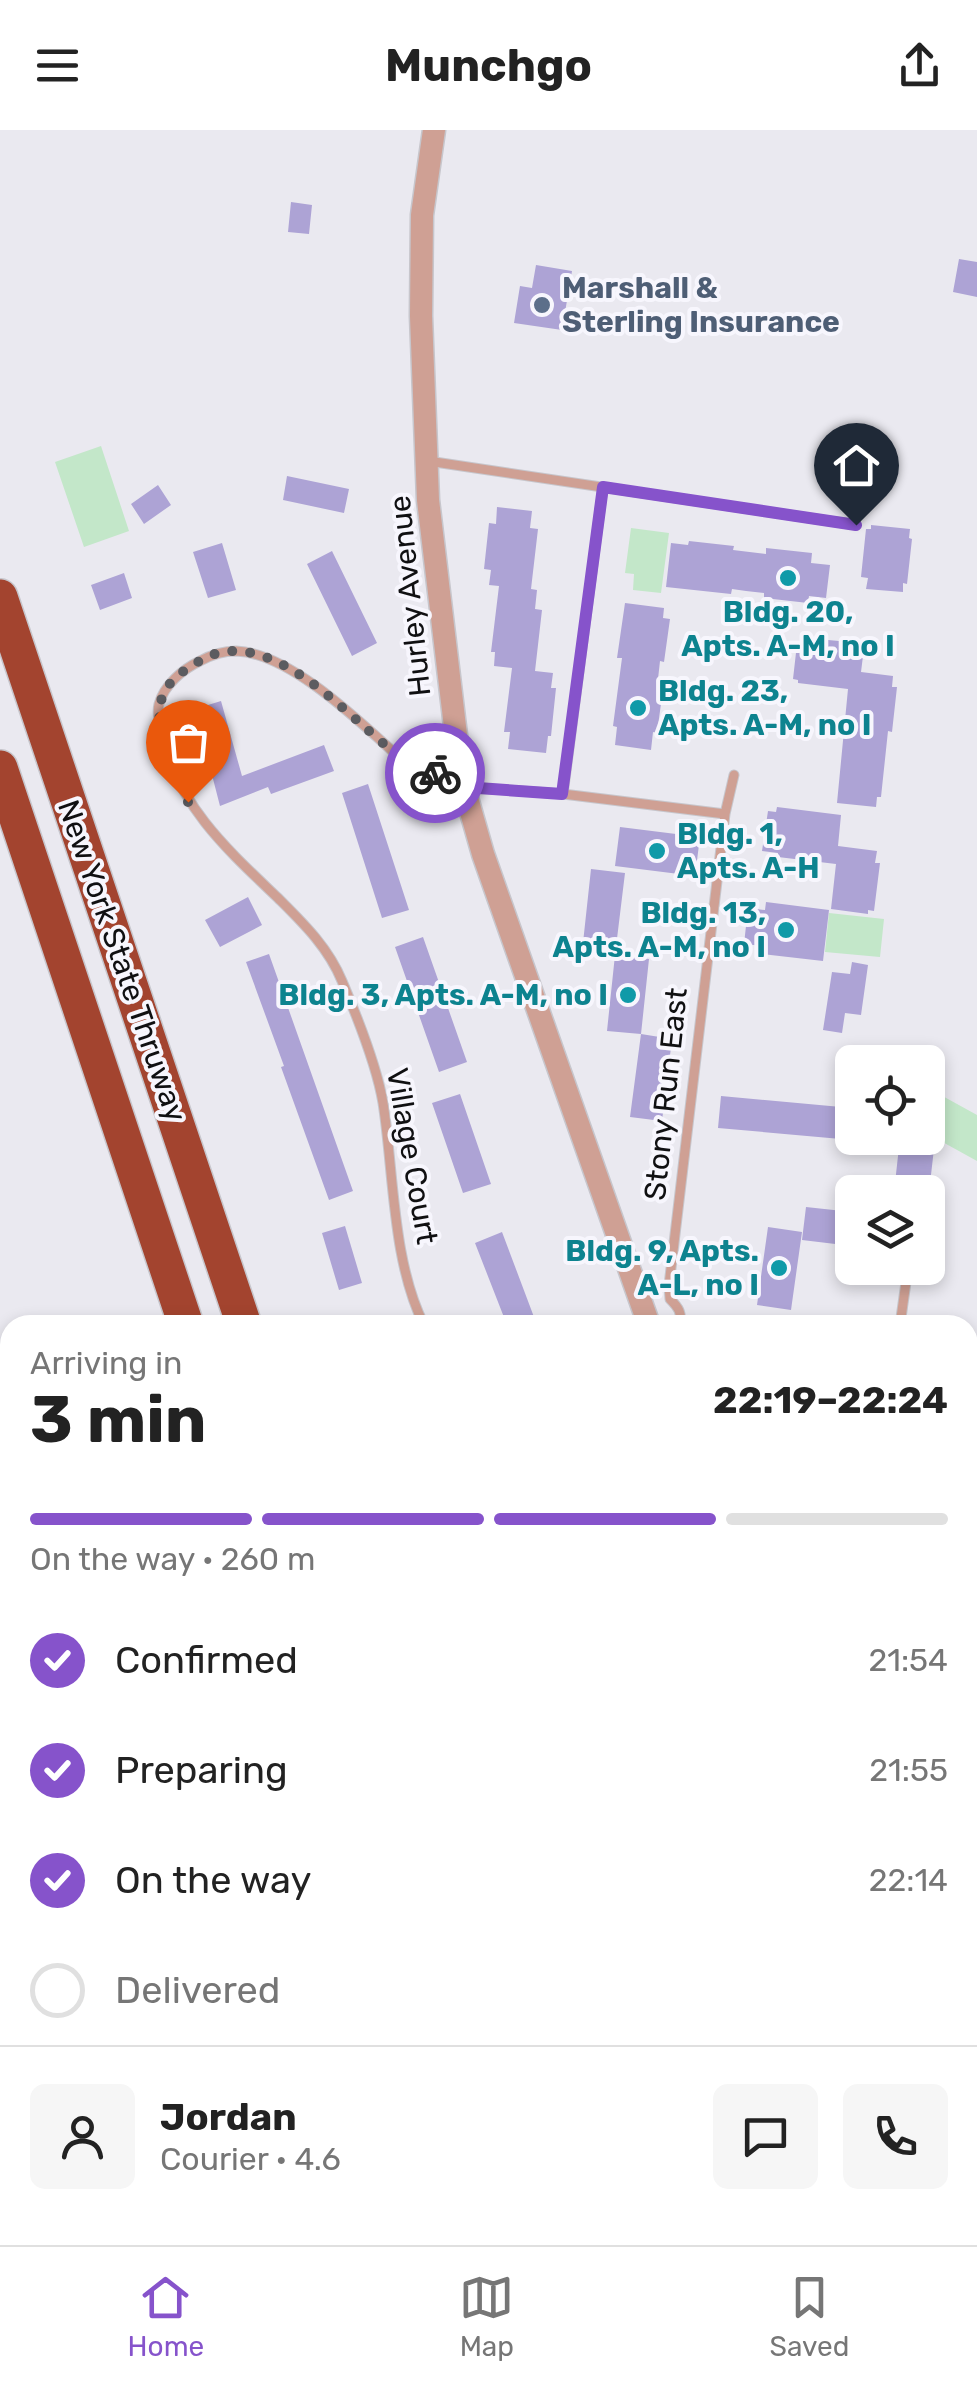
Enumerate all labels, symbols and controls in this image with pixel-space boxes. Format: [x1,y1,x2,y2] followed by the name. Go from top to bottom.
[30,38,85,93] icon: menu
[892,38,947,93] icon: share
[385,39,592,92] text: Munchgo
[562,270,840,340] place label: Marshall & Sterling Insurance
[531,294,553,316] marker: Marshall & Sterling Insurance
[814,423,899,526] pin
[829,438,884,493] icon: home
[382,494,438,698] street label: Hurley Avenue
[777,567,799,589] marker: Bldg. 20, Apts. A-M, no I
[681,594,895,664] place label: Bldg. 20, Apts. A-M, no I
[658,673,871,743] place label: Bldg. 23, Apts. A-M, no I
[627,697,649,719] marker: Bldg. 23, Apts. A-M, no I
[146,700,231,803] pin
[161,715,216,770] icon: bag
[385,723,485,823] courier
[408,746,463,801] icon: bike
[50,795,194,1127] street label: New York State Thruway
[677,816,820,886] place label: Bldg. 1, Apts. A-H
[646,840,668,862] marker: Bldg. 1, Apts. A-H
[553,895,766,965] place label: Bldg. 13, Apts. A-M, no I
[775,919,797,941] marker: Bldg. 13, Apts. A-M, no I
[278,977,608,1013] place label: Bldg. 3, Apts. A-M, no I
[617,984,639,1006] marker: Bldg. 3, Apts. A-M, no I
[637,986,695,1202] street label: Stony Run East
[835,1045,945,1285] map controls
[835,1045,945,1155] button: locate
[379,1065,445,1247] street label: Village Court
[835,1175,945,1285] button: layers
[565,1233,759,1303] place label: Bldg. 9, Apts. A-L, no I
[768,1257,790,1279] marker: Bldg. 9, Apts. A-L, no I
[30,1344,182,1382] text: Arriving in
[713,1377,948,1423] text: 22:19–22:24
[30,1381,207,1458] text: 3 min
[30,1540,315,1578] text: On the way · 260 m
[30,1633,85,1688] icon: check
[115,1637,298,1683] text: Confirmed
[868,1641,948,1679] text: 21:54
[30,1743,85,1798] icon: check
[115,1747,288,1793] text: Preparing
[869,1751,948,1789] text: 21:55
[30,1853,85,1908] icon: check
[115,1857,311,1903] text: On the way
[869,1861,948,1899] text: 22:14
[115,1967,280,2013] text: Delivered
[30,2084,135,2189] button: person
[713,2084,818,2189] button: chat
[843,2084,948,2189] button: phone
[160,2094,297,2140] text: Jordan
[160,2140,341,2178] text: Courier · 4.6
[128,2270,204,2363] tab: Home
[459,2270,514,2363] tab: Map
[769,2270,849,2363] tab: Saved

